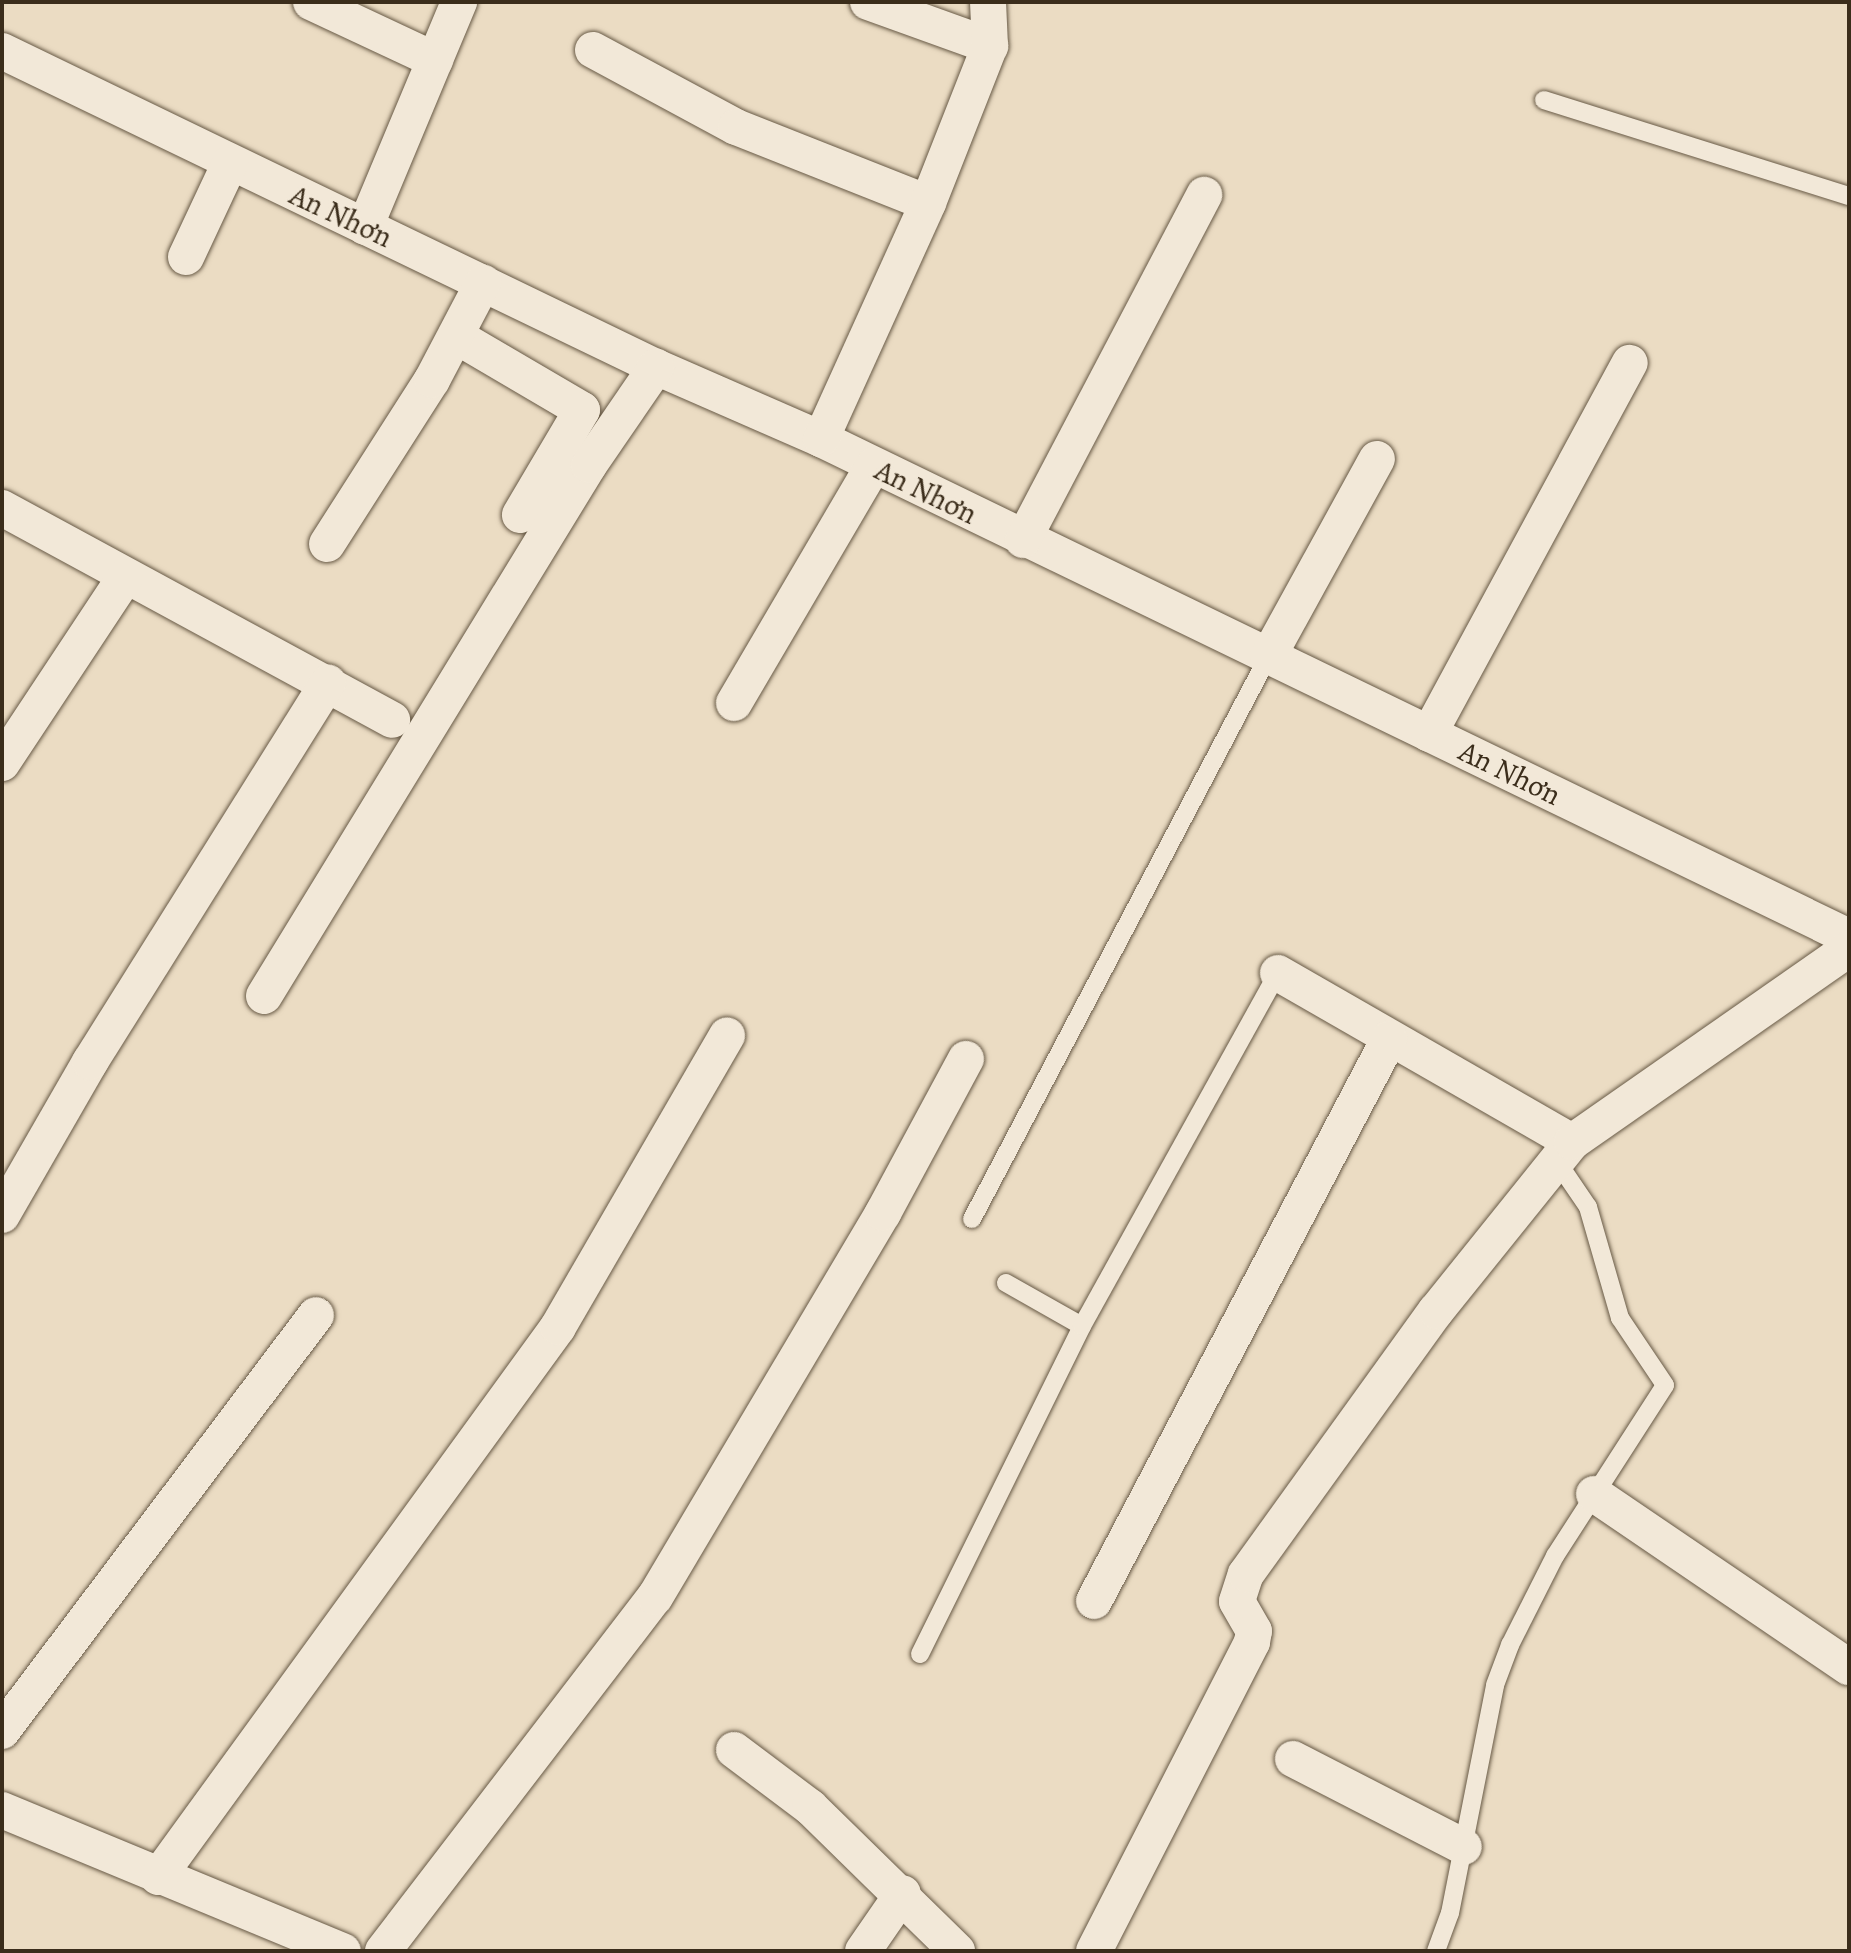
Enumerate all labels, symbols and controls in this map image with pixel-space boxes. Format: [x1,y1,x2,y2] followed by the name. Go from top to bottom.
[284,177,398,255] street label: An Nhơn
[869,452,983,532] street label: An Nhơn
[1453,733,1567,813] street label: An Nhơn

